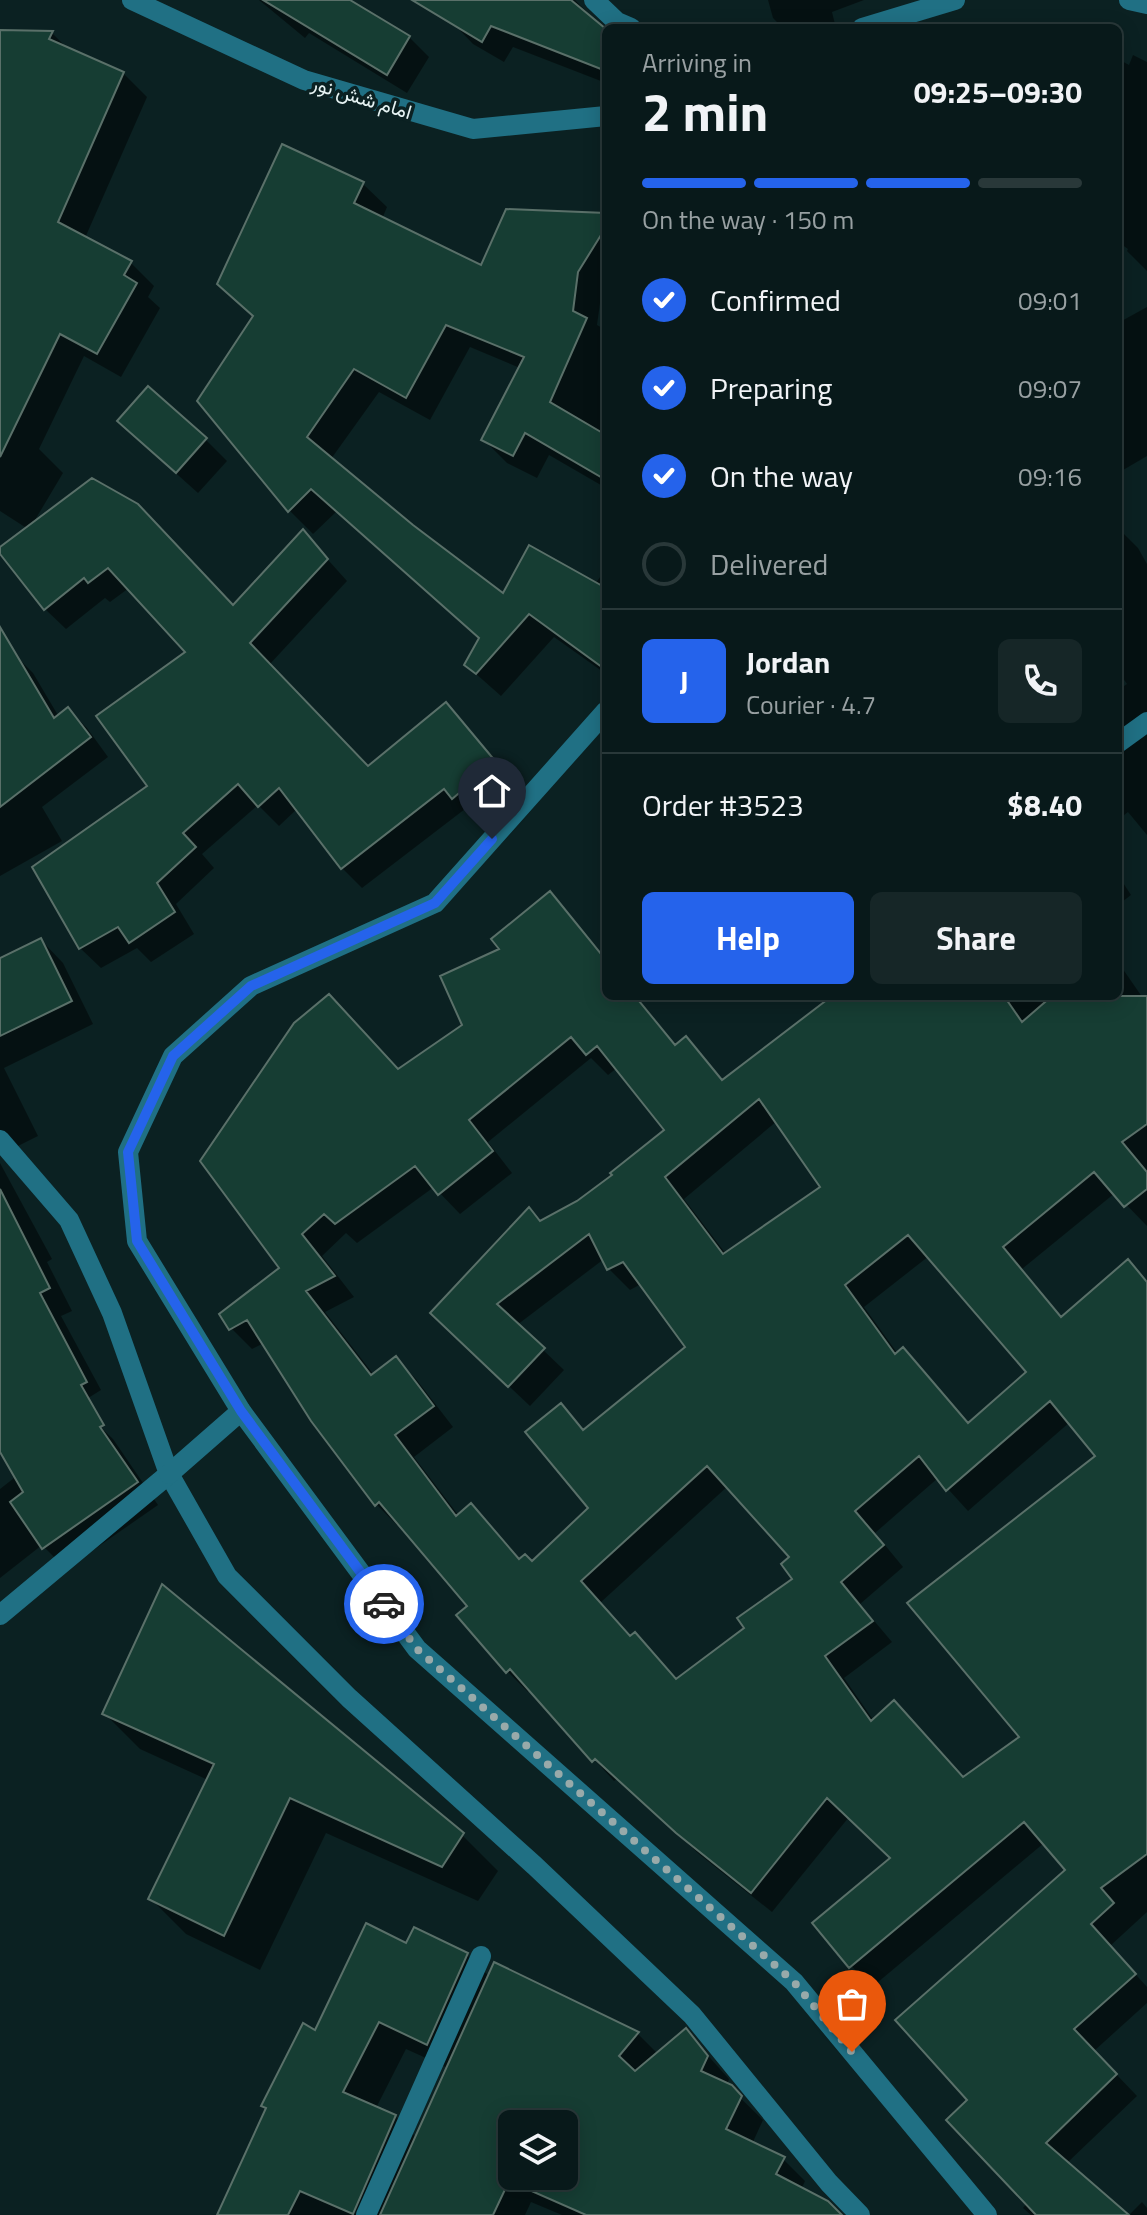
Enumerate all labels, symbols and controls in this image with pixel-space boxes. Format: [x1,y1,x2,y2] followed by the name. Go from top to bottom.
[642,43,752,82] text: Arriving in
[307,67,416,127] street label: امام شش نور
[914,69,1082,115] text: 09:25–09:30
[642,72,768,151] text: 2 min
[642,200,854,239] text: On the way · 150 m
[710,277,841,323] text: Confirmed
[642,278,686,322] icon: check
[1018,281,1082,320] text: 09:01
[710,365,832,411] text: Preparing
[642,366,686,410] icon: check
[1018,369,1082,408] text: 09:07
[710,453,853,499] text: On the way
[642,454,686,498] icon: check
[1018,457,1082,496] text: 09:16
[710,541,828,587] text: Delivered
[746,639,830,685] text: Jordan
[998,639,1082,723] button: phone
[679,658,689,704] text: J
[746,685,876,724] text: Courier · 4.7
[458,757,526,839] pin
[470,769,514,813] icon: home
[642,782,804,828] text: Order #3523
[1007,782,1082,828] text: $8.40
[642,892,854,984] button: Help
[870,892,1082,984] button: Share
[344,1564,424,1644] courier
[362,1582,406,1626] icon: car
[818,1970,886,2052] pin
[830,1982,874,2026] icon: bag
[498,2110,578,2190] map controls
[498,2110,578,2190] button: layers

